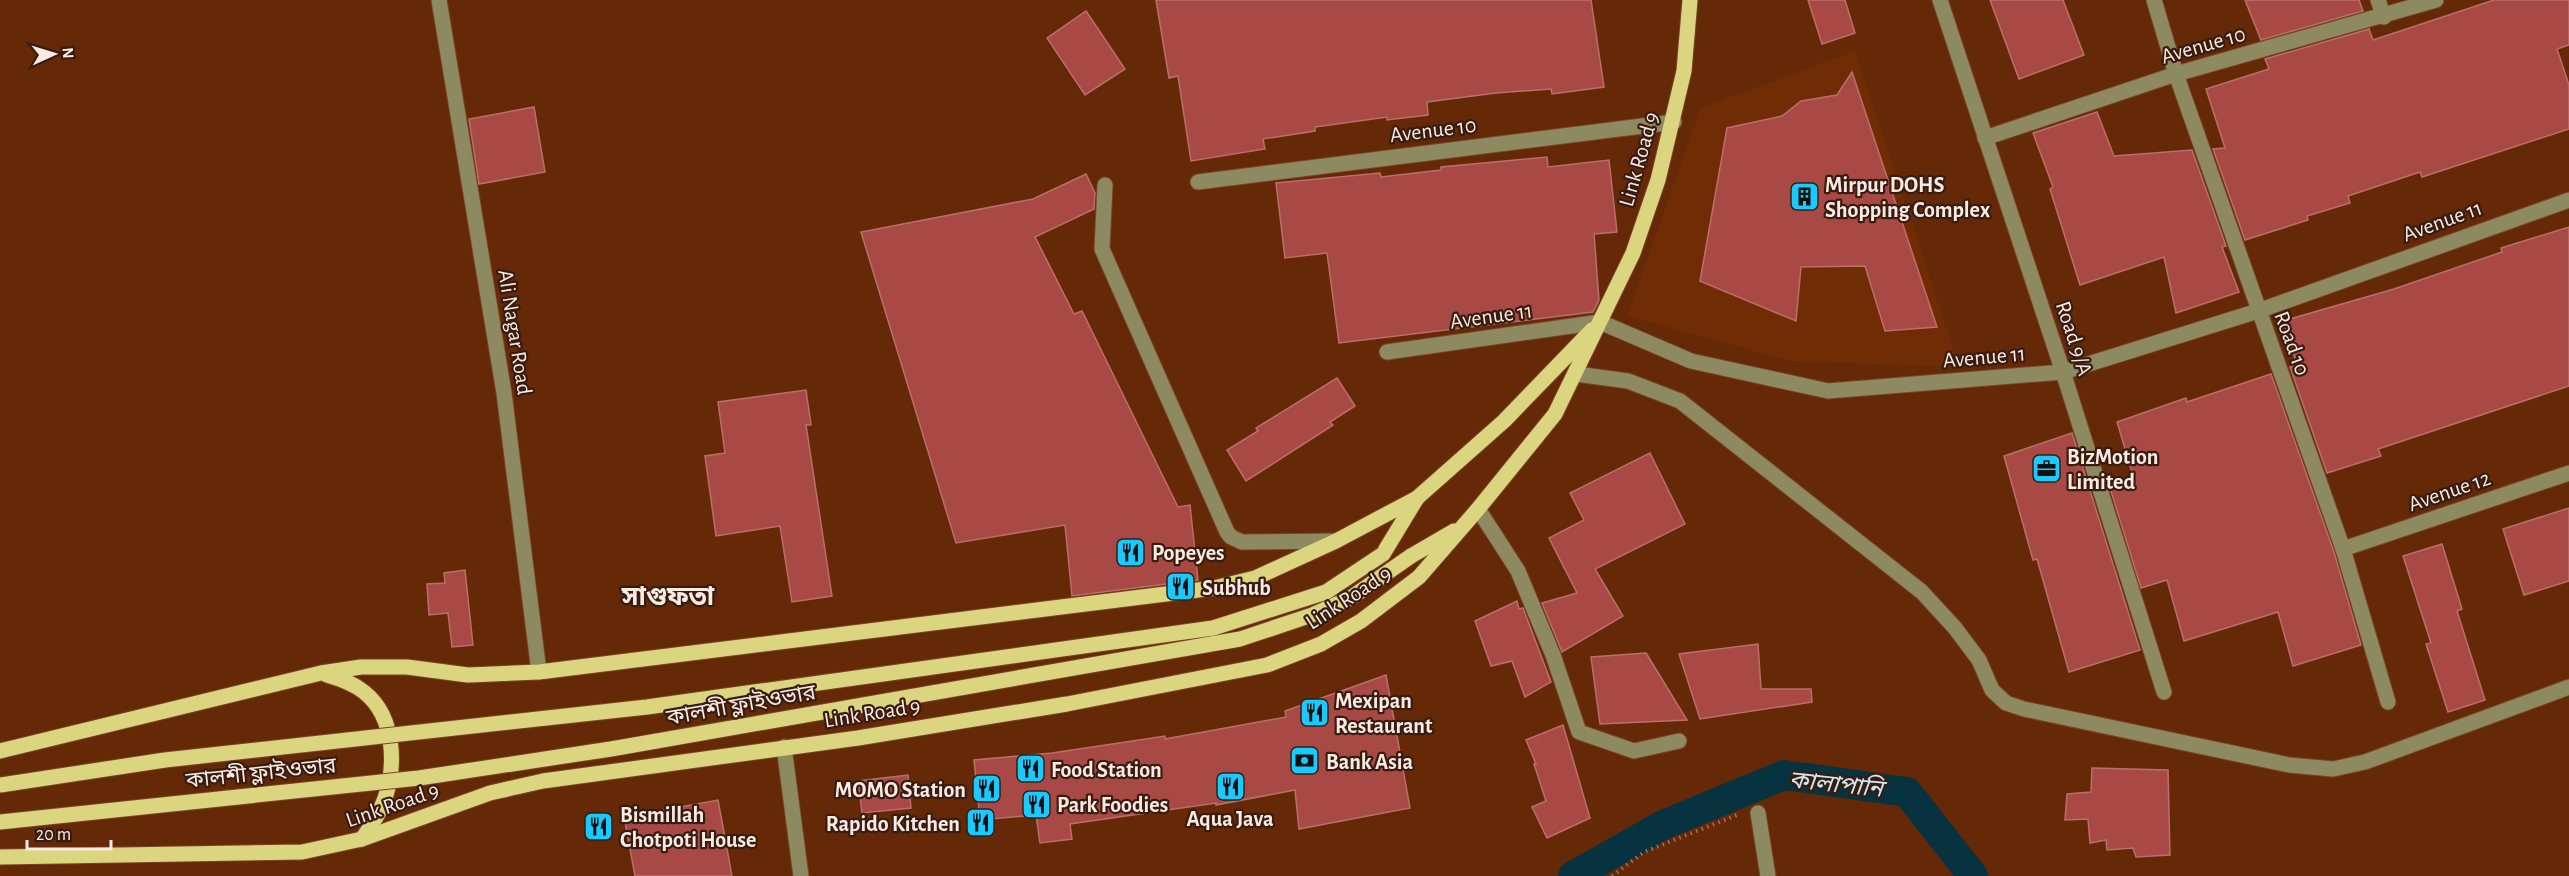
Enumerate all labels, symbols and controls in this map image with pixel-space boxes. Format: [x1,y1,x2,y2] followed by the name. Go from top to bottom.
[2158,22,2248,68] street label: Avenue 10
[24,24,84,84] north arrow
[60,47,76,59] text: N
[1615,110,1663,209] street label: Link Road 9
[1389,114,1478,146] street label: Avenue 10
[1825,174,1990,221] place label: Mirpur DOHS Shopping Complex
[1788,181,1820,213] building icon: Mirpur DOHS Shopping Complex
[2400,196,2485,245] street label: Avenue 11
[494,268,536,396] street label: Ali Nagar Road
[2052,298,2096,378] street label: Road 9/A
[1449,299,1534,333] street label: Avenue 11
[2270,308,2314,378] street label: Road 10
[1942,342,2026,372] street label: Avenue 11
[2067,446,2158,493] place label: BizMotion Limited
[2030,453,2062,485] office icon: BizMotion Limited
[2405,467,2493,515] street label: Avenue 12
[1115,536,1147,568] restaurant icon: Popeyes
[1152,542,1225,565] place label: Popeyes
[1302,562,1395,634] street label: Link Road 9
[1165,571,1197,603] restaurant icon: Subhub
[1202,577,1271,599] place label: Subhub
[621,584,715,610] district label: সাগুফতা
[664,679,819,731] street label: কালশী ফ্লাইওভার
[1335,690,1433,737] place label: Mexipan Restaurant
[822,695,922,731] street label: Link Road 9
[1298,697,1330,729] restaurant icon: Mexipan Restaurant
[1289,745,1321,777] bank icon: Bank Asia
[1326,751,1413,773] place label: Bank Asia
[184,752,338,793] street label: কালশী ফ্লাইওভার
[1014,753,1046,785] restaurant icon: Food Station
[1051,759,1162,781] place label: Food Station
[1788,765,1889,802] water label: কালাপানি
[1214,770,1246,802] restaurant icon: Aqua Java
[971,773,1003,805] restaurant icon: MOMO Station
[343,779,442,831] street label: Link Road 9
[835,779,966,801] place label: MOMO Station
[1020,788,1052,820] restaurant icon: Park Foodies
[1057,794,1168,816] place label: Park Foodies
[620,804,756,851] place label: Bismillah Chotpoti House
[965,807,997,839] restaurant icon: Rapido Kitchen
[1186,808,1274,830] place label: Aqua Java
[583,811,615,843] restaurant icon: Bismillah Chotpoti House
[27,813,111,851] scale bar
[826,813,960,835] place label: Rapido Kitchen
[36,826,71,844] text: 20 m

